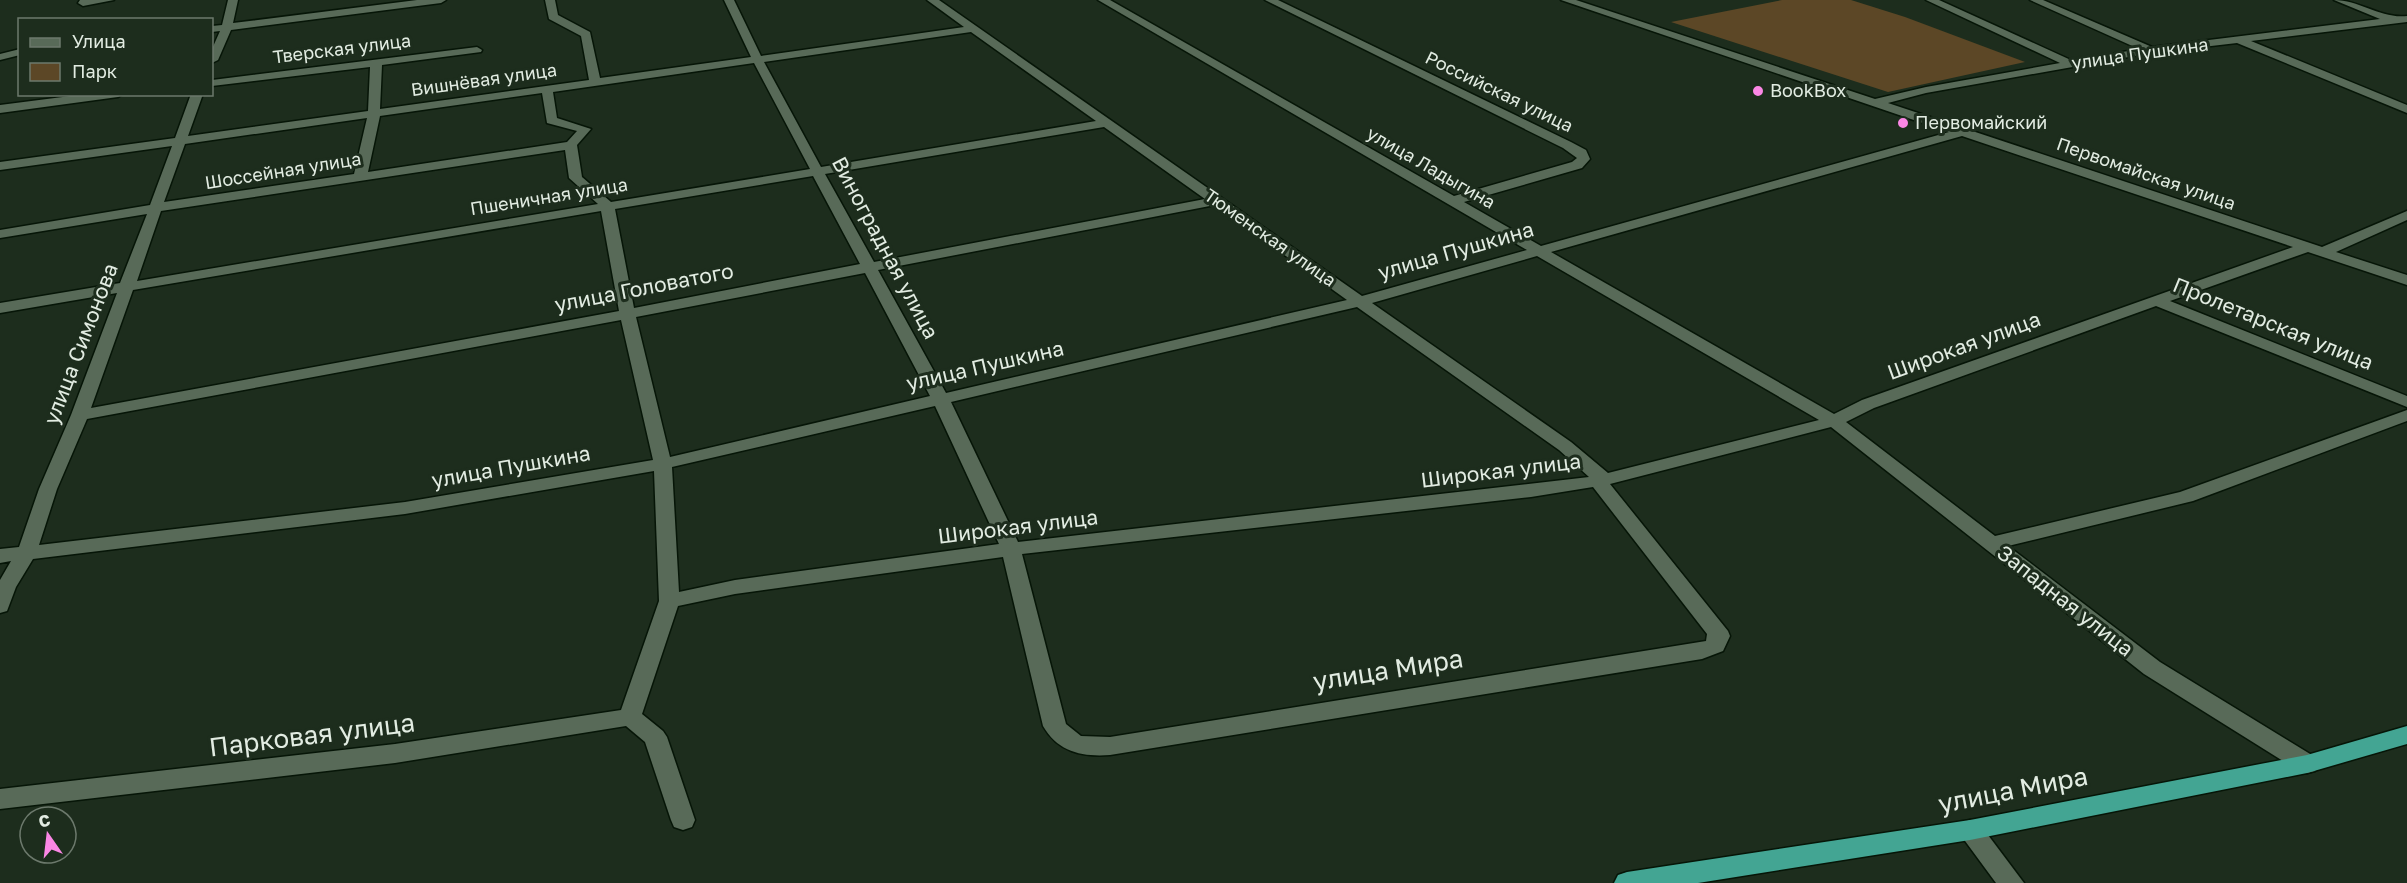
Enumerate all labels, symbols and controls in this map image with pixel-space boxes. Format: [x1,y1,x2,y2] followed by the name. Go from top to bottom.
[18,18,213,96] legend
[272,29,412,67] street label: Тверская улица
[72,30,126,52] text: Улица
[2070,33,2210,73] street label: улица Пушкина
[1422,46,1577,136] street label: Российская улица
[410,58,558,100] street label: Вишнёвая улица
[72,60,117,82] text: Парк
[1770,79,1846,101] place label: BookBox
[1751,84,1765,98] marker: BookBox
[1915,111,2047,133] place label: Первомайский
[1896,116,1910,130] marker: Первомайский
[1363,121,1500,213] street label: улица Ладыгина
[2054,132,2239,214] street label: Первомайская улица
[203,147,363,193] street label: Шоссейная улица
[827,152,945,343] street label: Виноградная улица
[469,173,629,219] street label: Пшеничная улица
[1201,184,1341,291] street label: Тюменская улица
[1375,215,1537,285] street label: улица Пушкина
[552,257,736,317] street label: улица Головатого
[37,259,123,428] street label: улица Симонова
[2169,271,2377,375] street label: Пролетарская улица
[1883,305,2044,385] street label: Широкая улица
[903,334,1066,396] street label: улица Пушкина
[429,439,592,493] street label: улица Пушкина
[1419,447,1582,493] street label: Широкая улица
[936,503,1099,549] street label: Широкая улица
[1992,539,2139,662] street label: Западная улица
[1311,642,1465,697] street label: улица Мира
[207,707,417,763] street label: Парковая улица
[1936,760,2090,819] street label: улица Мира
[18,805,78,865] north arrow
[36,809,52,832] text: С

